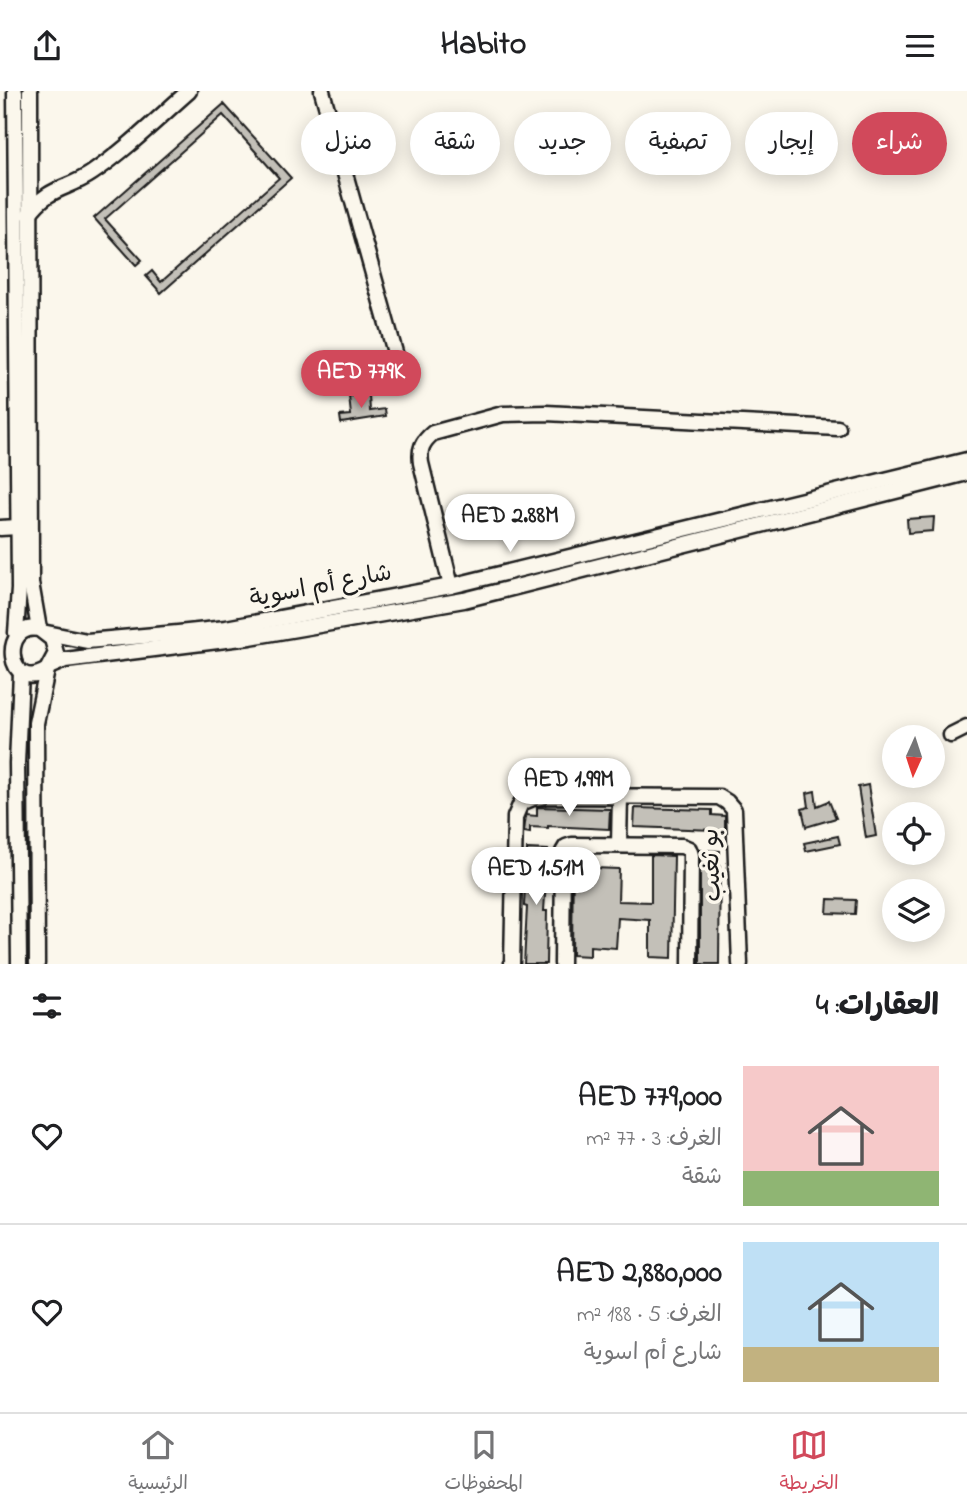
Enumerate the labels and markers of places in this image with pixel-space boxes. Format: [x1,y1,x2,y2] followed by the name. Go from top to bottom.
[289,351,433,410] pin: AED 779K
[430,495,590,554] pin: AED 2.88M
[489,759,649,818] pin: AED 1.99M
[456,847,616,907] pin: AED 1.51M

